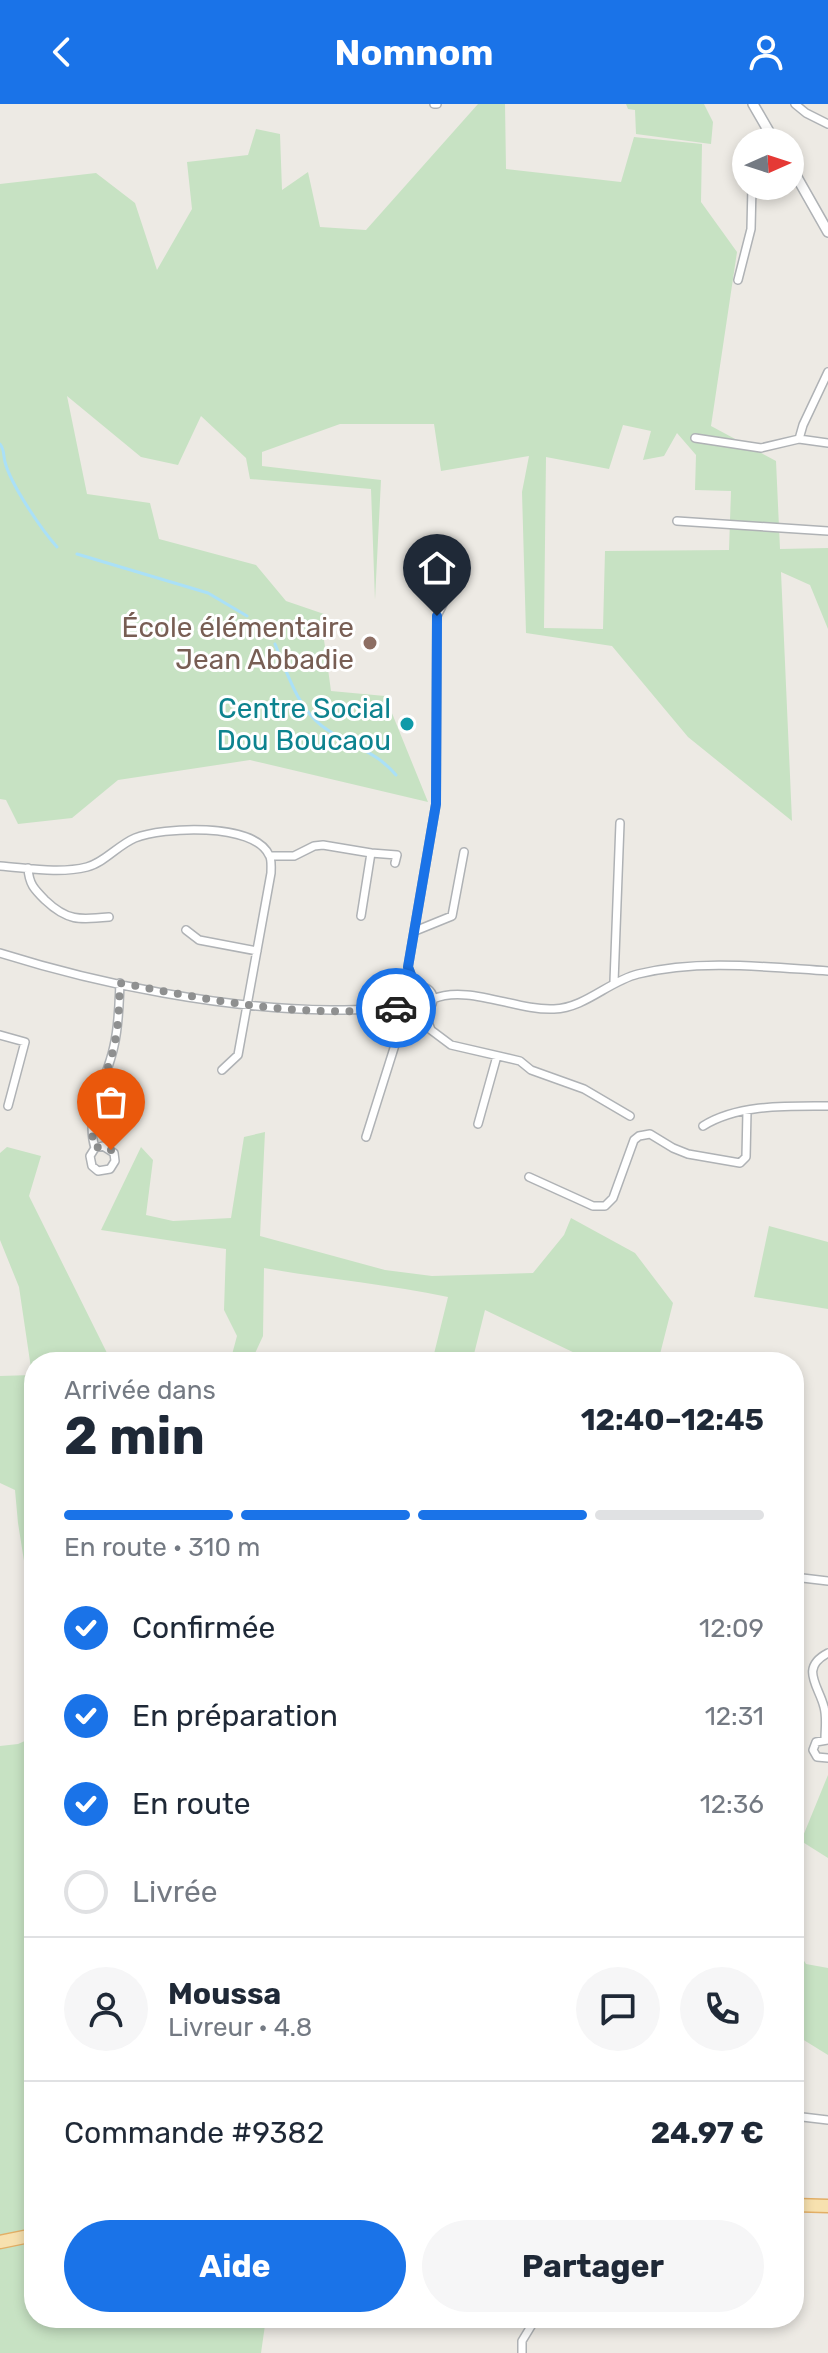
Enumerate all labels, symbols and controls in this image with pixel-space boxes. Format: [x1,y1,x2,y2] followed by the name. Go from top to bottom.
[40,30,84,74] icon: back
[744,30,788,74] icon: person
[335,31,493,74] text: Nomnom
[732,128,804,200] north arrow
[732,128,804,200] map controls
[403,534,471,616] pin
[415,546,459,590] icon: home
[122,611,354,676] place label: École élémentaire Jean Abbadie
[361,634,379,652] marker: École élémentaire Jean Abbadie
[216,692,391,757] place label: Centre Social Dou Boucaou
[398,715,416,733] marker: Centre Social Dou Boucaou
[356,968,436,1048] courier
[374,986,418,1030] icon: car
[77,1068,145,1150] pin
[89,1080,133,1124] icon: bag
[64,1375,216,1406] text: Arrivée dans
[581,1402,764,1438] text: 12:40–12:45
[64,1405,205,1467] text: 2 min
[64,1532,260,1563] text: En route · 310 m
[64,1606,108,1650] icon: check
[132,1610,275,1646] text: Confirmée
[699,1613,764,1644] text: 12:09
[64,1694,108,1738] icon: check
[132,1698,338,1734] text: En préparation
[705,1701,764,1732] text: 12:31
[64,1782,108,1826] icon: check
[132,1786,251,1822] text: En route
[700,1789,764,1820] text: 12:36
[132,1874,217,1910] text: Livrée
[64,1967,148,2051] button: person
[576,1967,660,2051] button: chat
[680,1967,764,2051] button: phone
[168,1976,281,2012] text: Moussa
[168,2012,312,2043] text: Livreur · 4.8
[64,2115,324,2151] text: Commande #9382
[651,2115,764,2151] text: 24.97 €
[64,2220,406,2312] button: Aide
[422,2220,764,2312] button: Partager

